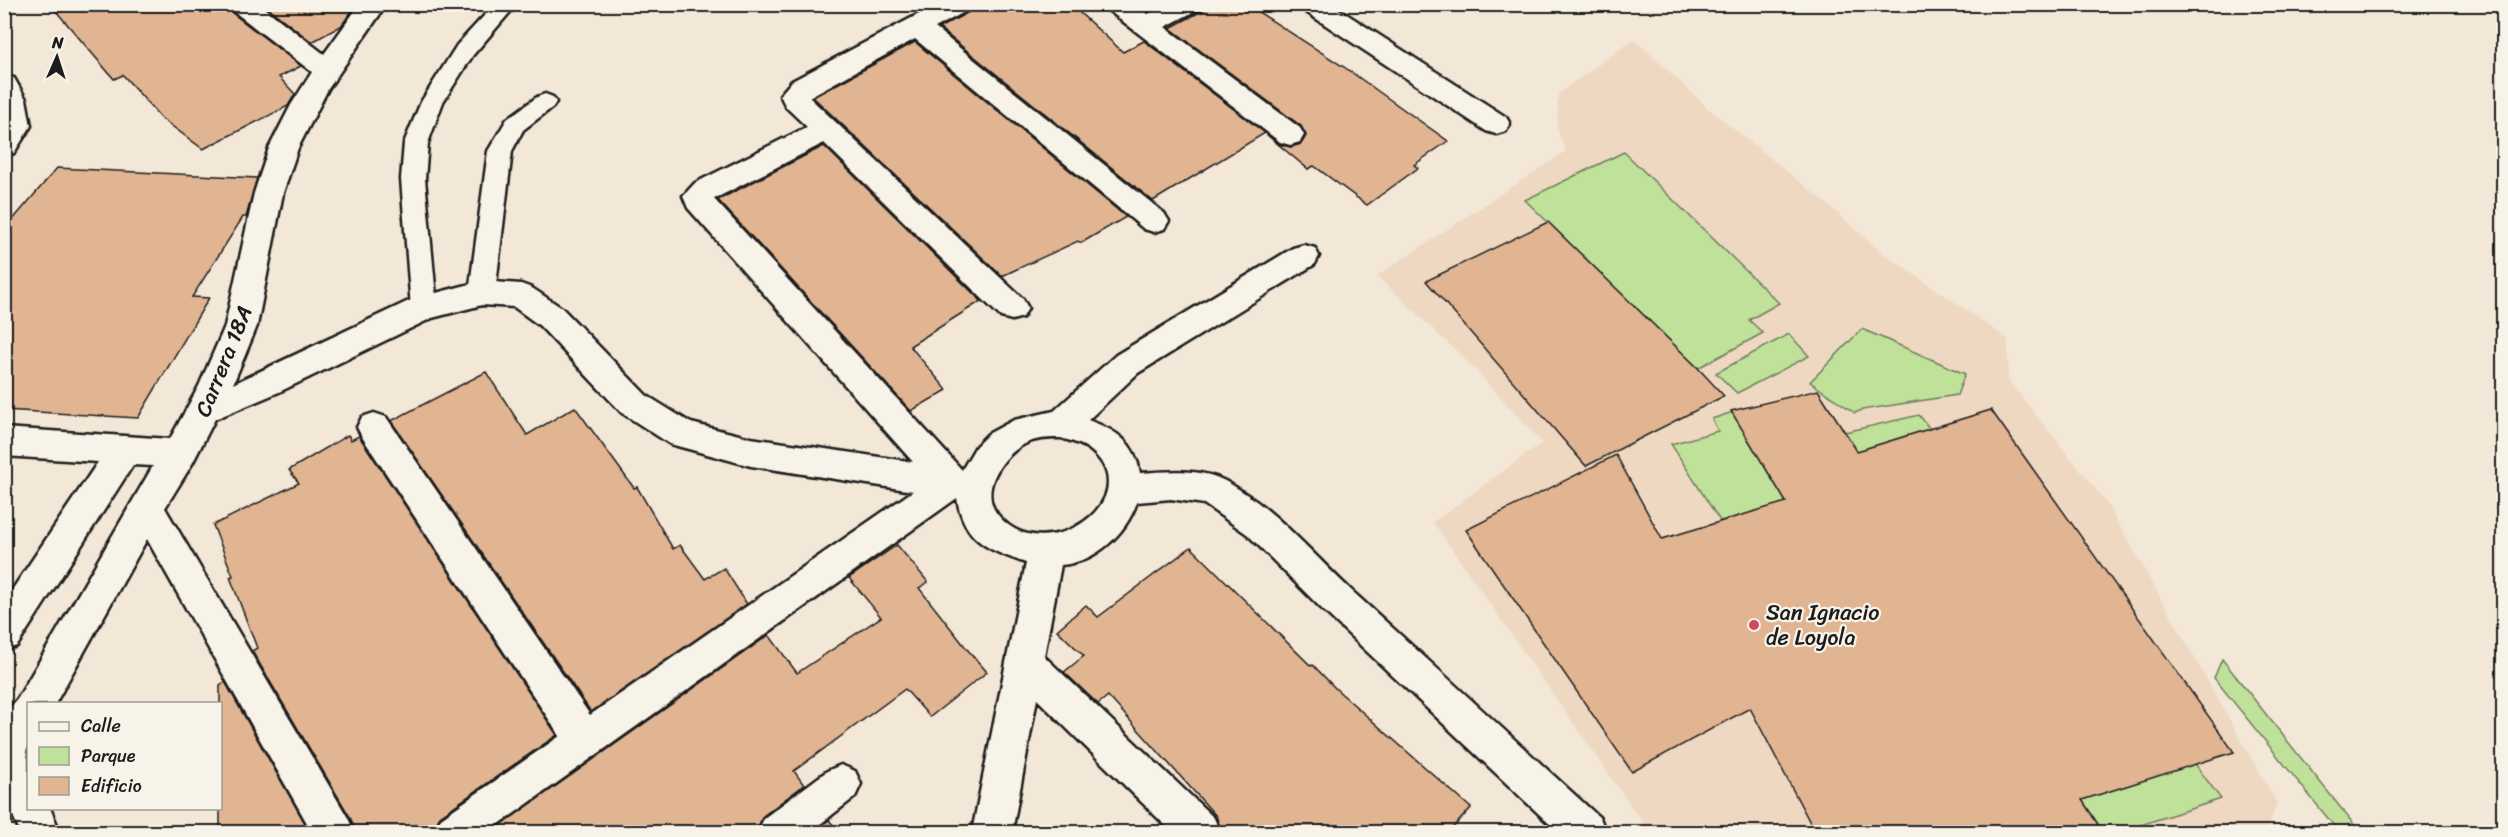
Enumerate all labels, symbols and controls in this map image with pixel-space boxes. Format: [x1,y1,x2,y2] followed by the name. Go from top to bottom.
[27,27,87,87] north arrow
[50,28,65,57] text: N
[183,300,263,423] street label: Carrera 18A
[1766,593,1879,657] place label: San Ignacio de Loyola
[1747,618,1761,632] marker: San Ignacio de Loyola
[27,702,222,810] legend
[81,710,121,742] text: Calle
[81,740,136,772] text: Parque
[81,770,142,802] text: Edificio

